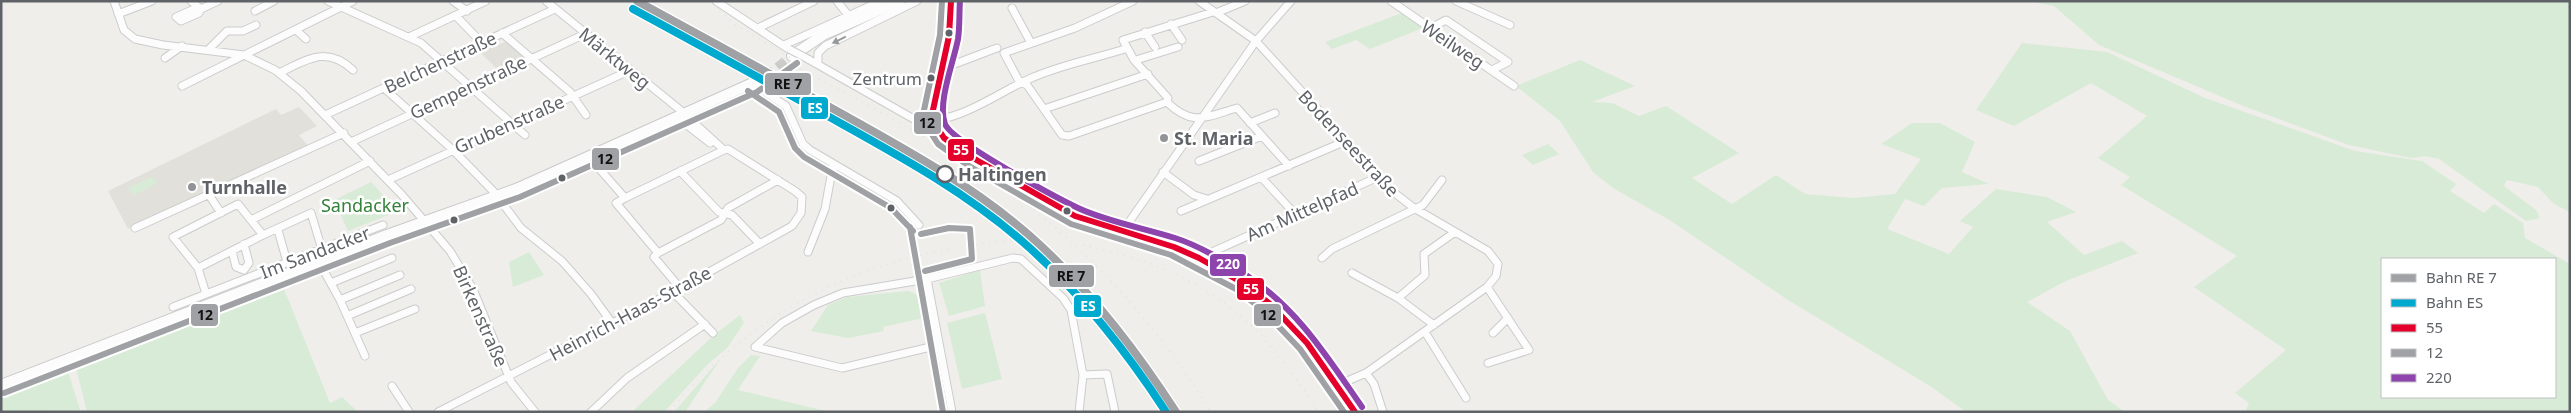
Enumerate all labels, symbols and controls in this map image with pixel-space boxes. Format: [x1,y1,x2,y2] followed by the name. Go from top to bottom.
[1417,14,1489,74] street label: Weilweg
[574,22,656,94] street label: Märktweg
[380,25,500,99] street label: Belchenstraße
[944,28,954,38] unlabelled marker
[831,35,846,44] one-way arrow
[406,49,530,125] street label: Gempenstraße
[853,67,922,90] place label: Zentrum
[764,72,812,96] line badge: RE 7
[926,73,936,83] marker: Zentrum
[774,74,802,93] text: RE 7
[1293,84,1405,202] street label: Bodenseestraße
[450,89,568,159] street label: Grubenstraße
[800,96,829,120] line badge: ES
[807,98,823,117] text: ES
[913,111,942,135] line badge: 12
[919,113,935,132] text: 12
[1174,126,1253,150] place label: St. Maria
[1158,132,1170,144] marker: St. Maria
[947,138,975,162] line badge: 55
[953,140,969,159] text: 55
[591,147,620,171] line badge: 12
[597,149,613,168] text: 12
[958,162,1047,186] place label: Haltingen
[936,165,954,183] marker: Haltingen
[557,173,567,183] unlabelled marker
[202,175,287,199] place label: Turnhalle
[1242,176,1362,246] street label: Am Mittelpfad
[186,181,198,193] marker: Turnhalle
[321,193,410,217] park label: Sandacker
[886,203,896,213] unlabelled marker
[1062,206,1072,216] unlabelled marker
[449,215,459,225] unlabelled marker
[257,220,374,284] street label: Im Sandacker
[1209,253,1247,277] line badge: 220
[1216,254,1240,273] text: 220
[2381,258,2556,398] legend
[545,260,715,366] street label: Heinrich-Haas-Straße
[448,262,514,370] street label: Birkenstraße
[1048,264,1095,288] line badge: RE 7
[1057,266,1085,285] text: RE 7
[2426,267,2497,287] text: Bahn RE 7
[1236,277,1265,301] line badge: 55
[1243,279,1259,298] text: 55
[2426,292,2483,312] text: Bahn ES
[1073,294,1102,318] line badge: ES
[1080,296,1096,315] text: ES
[190,303,219,327] line badge: 12
[1253,303,1282,327] line badge: 12
[197,305,213,324] text: 12
[1260,305,1276,324] text: 12
[2426,317,2443,337] text: 55
[2426,342,2443,362] text: 12
[2426,367,2452,387] text: 220

